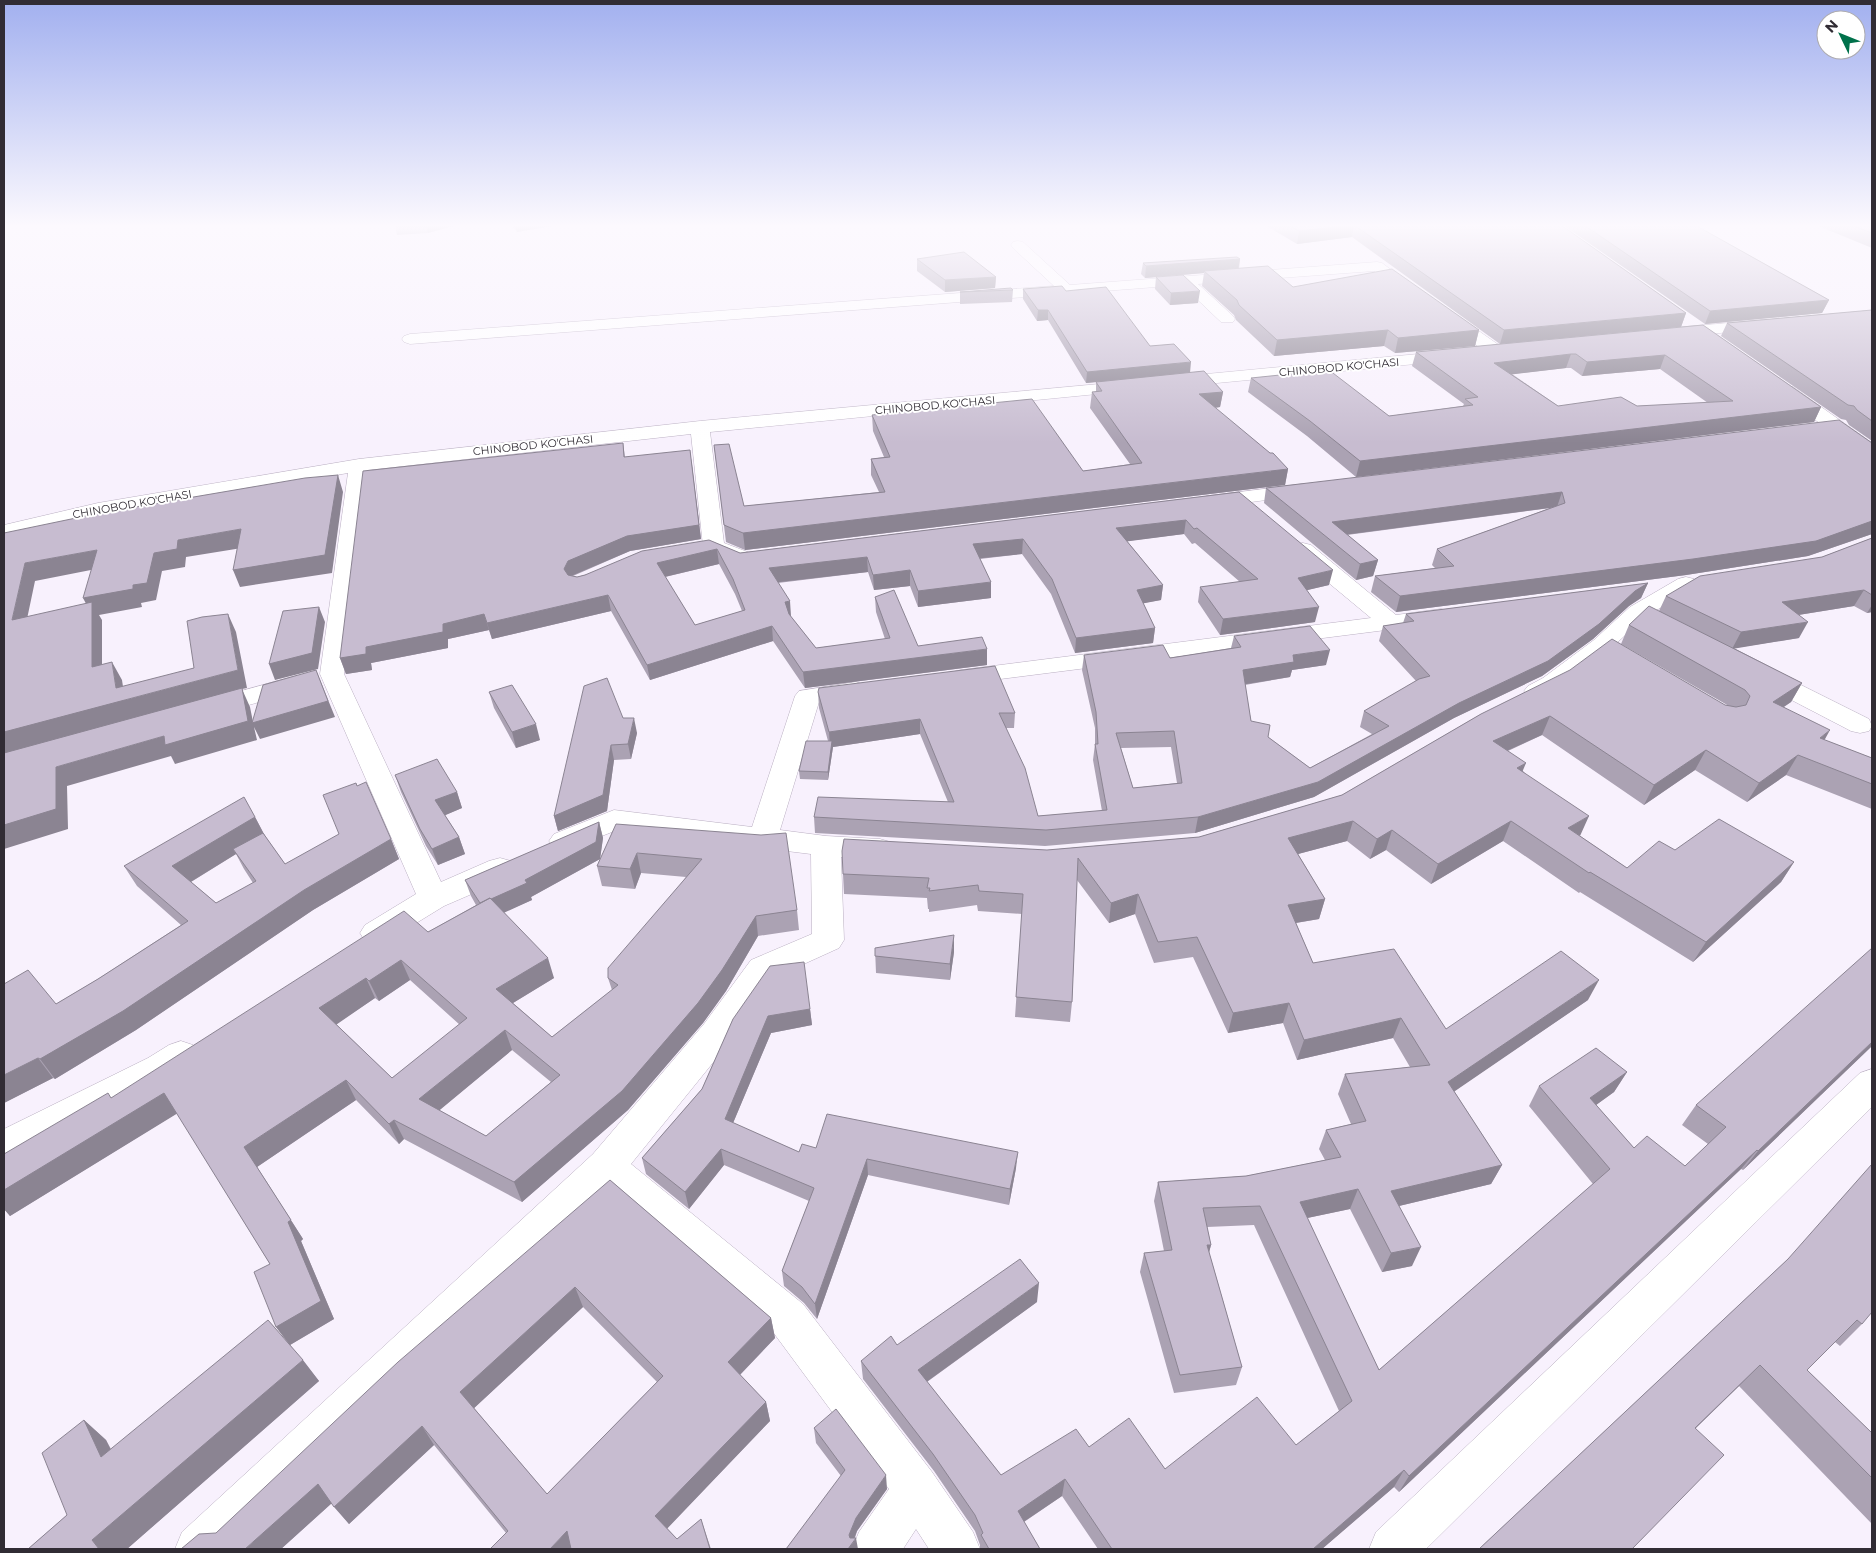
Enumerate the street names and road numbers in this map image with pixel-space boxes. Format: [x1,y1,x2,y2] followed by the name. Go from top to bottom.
[1278,355,1400,379] street label: CHINOBOD KO'CHASI
[874,393,996,417] street label: CHINOBOD KO'CHASI
[472,432,594,458] street label: CHINOBOD KO'CHASI
[71,487,193,521] street label: CHINOBOD KO'CHASI

